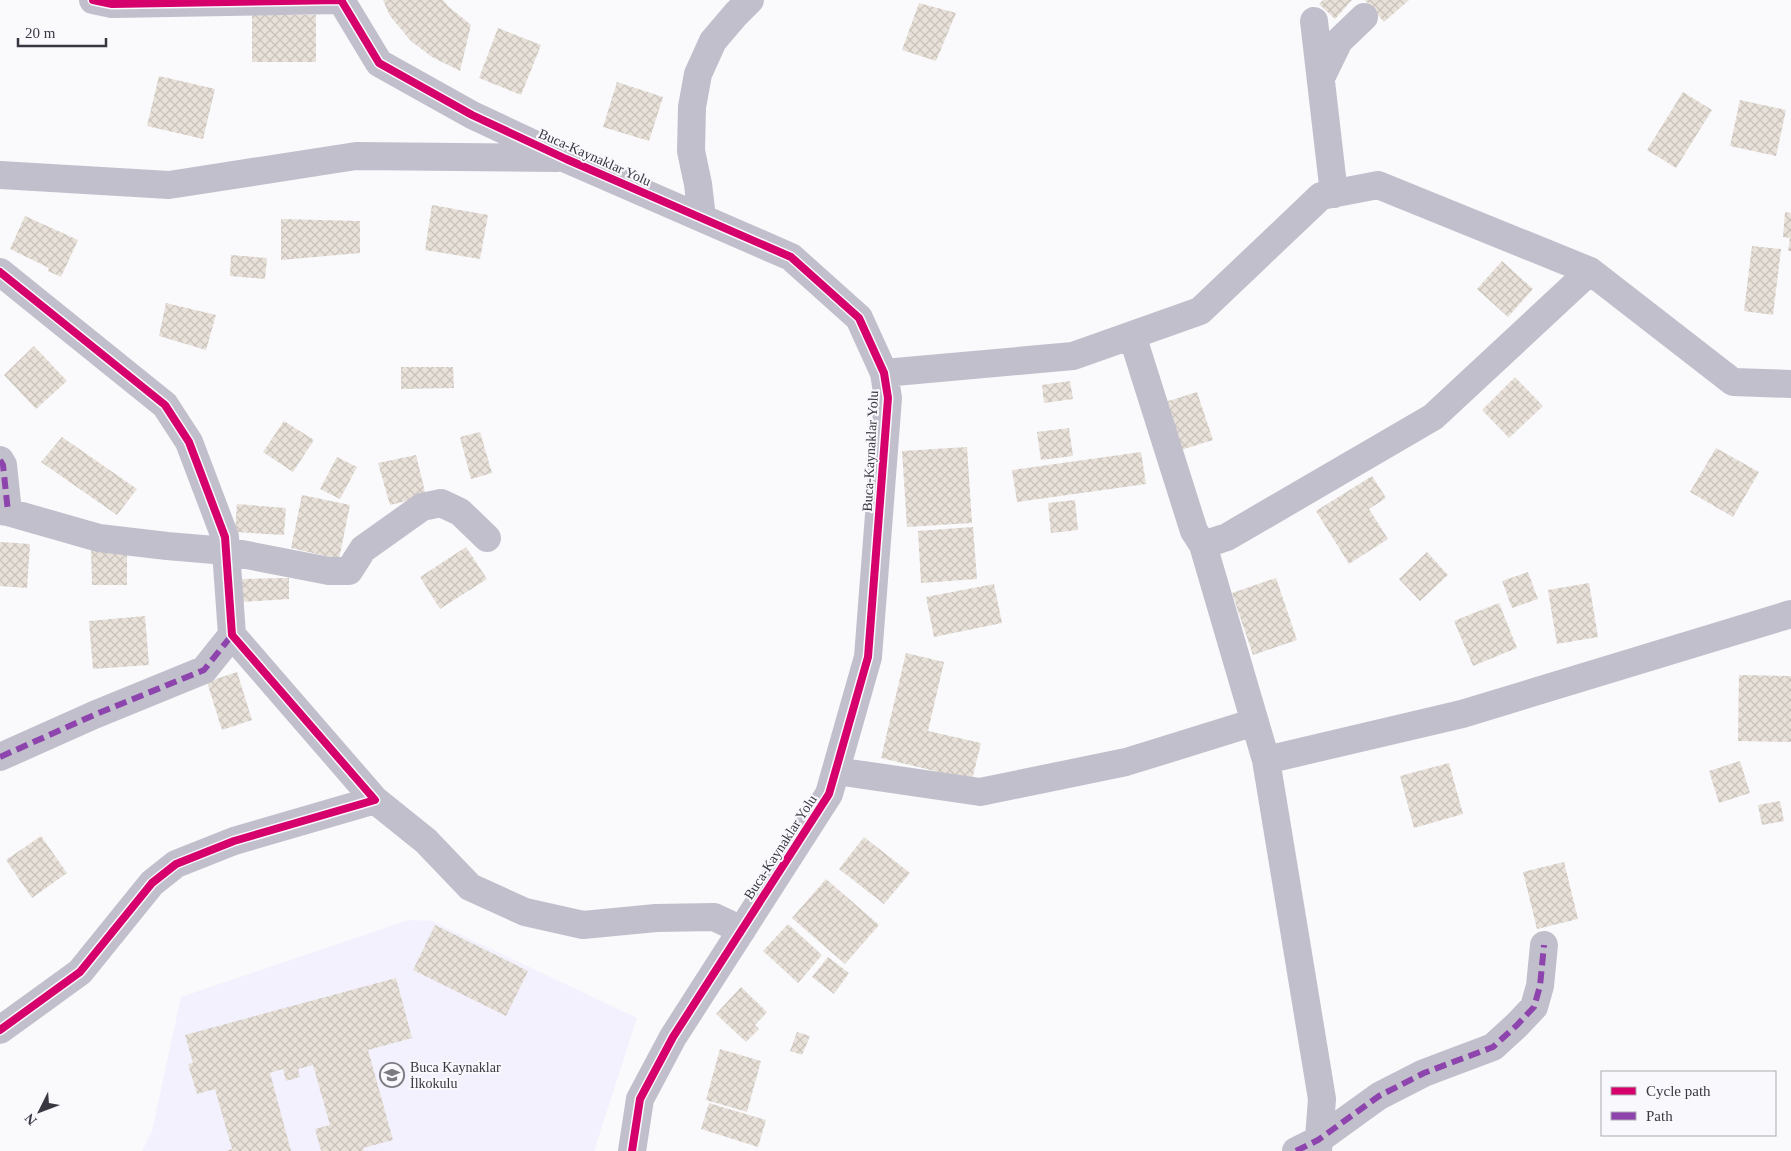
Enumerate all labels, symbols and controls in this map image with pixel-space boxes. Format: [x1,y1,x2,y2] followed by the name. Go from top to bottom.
[18,15,105,47] scale bar
[25,25,56,41] text: 20 m
[536,126,653,189] street label: Buca-Kaynaklar Yolu
[860,390,881,512] street label: Buca-Kaynaklar Yolu
[741,792,820,902] street label: Buca-Kaynaklar Yolu
[410,1060,501,1091] place label: Buca Kaynaklar İlkokulu
[379,1062,405,1088] school or university icon: Buca Kaynaklar İlkokulu
[1601,1071,1776,1136] legend
[1646,1083,1711,1099] text: Cycle path
[15,1086,65,1136] north arrow
[1646,1108,1673,1124] text: Path
[22,1111,40,1128] text: N

